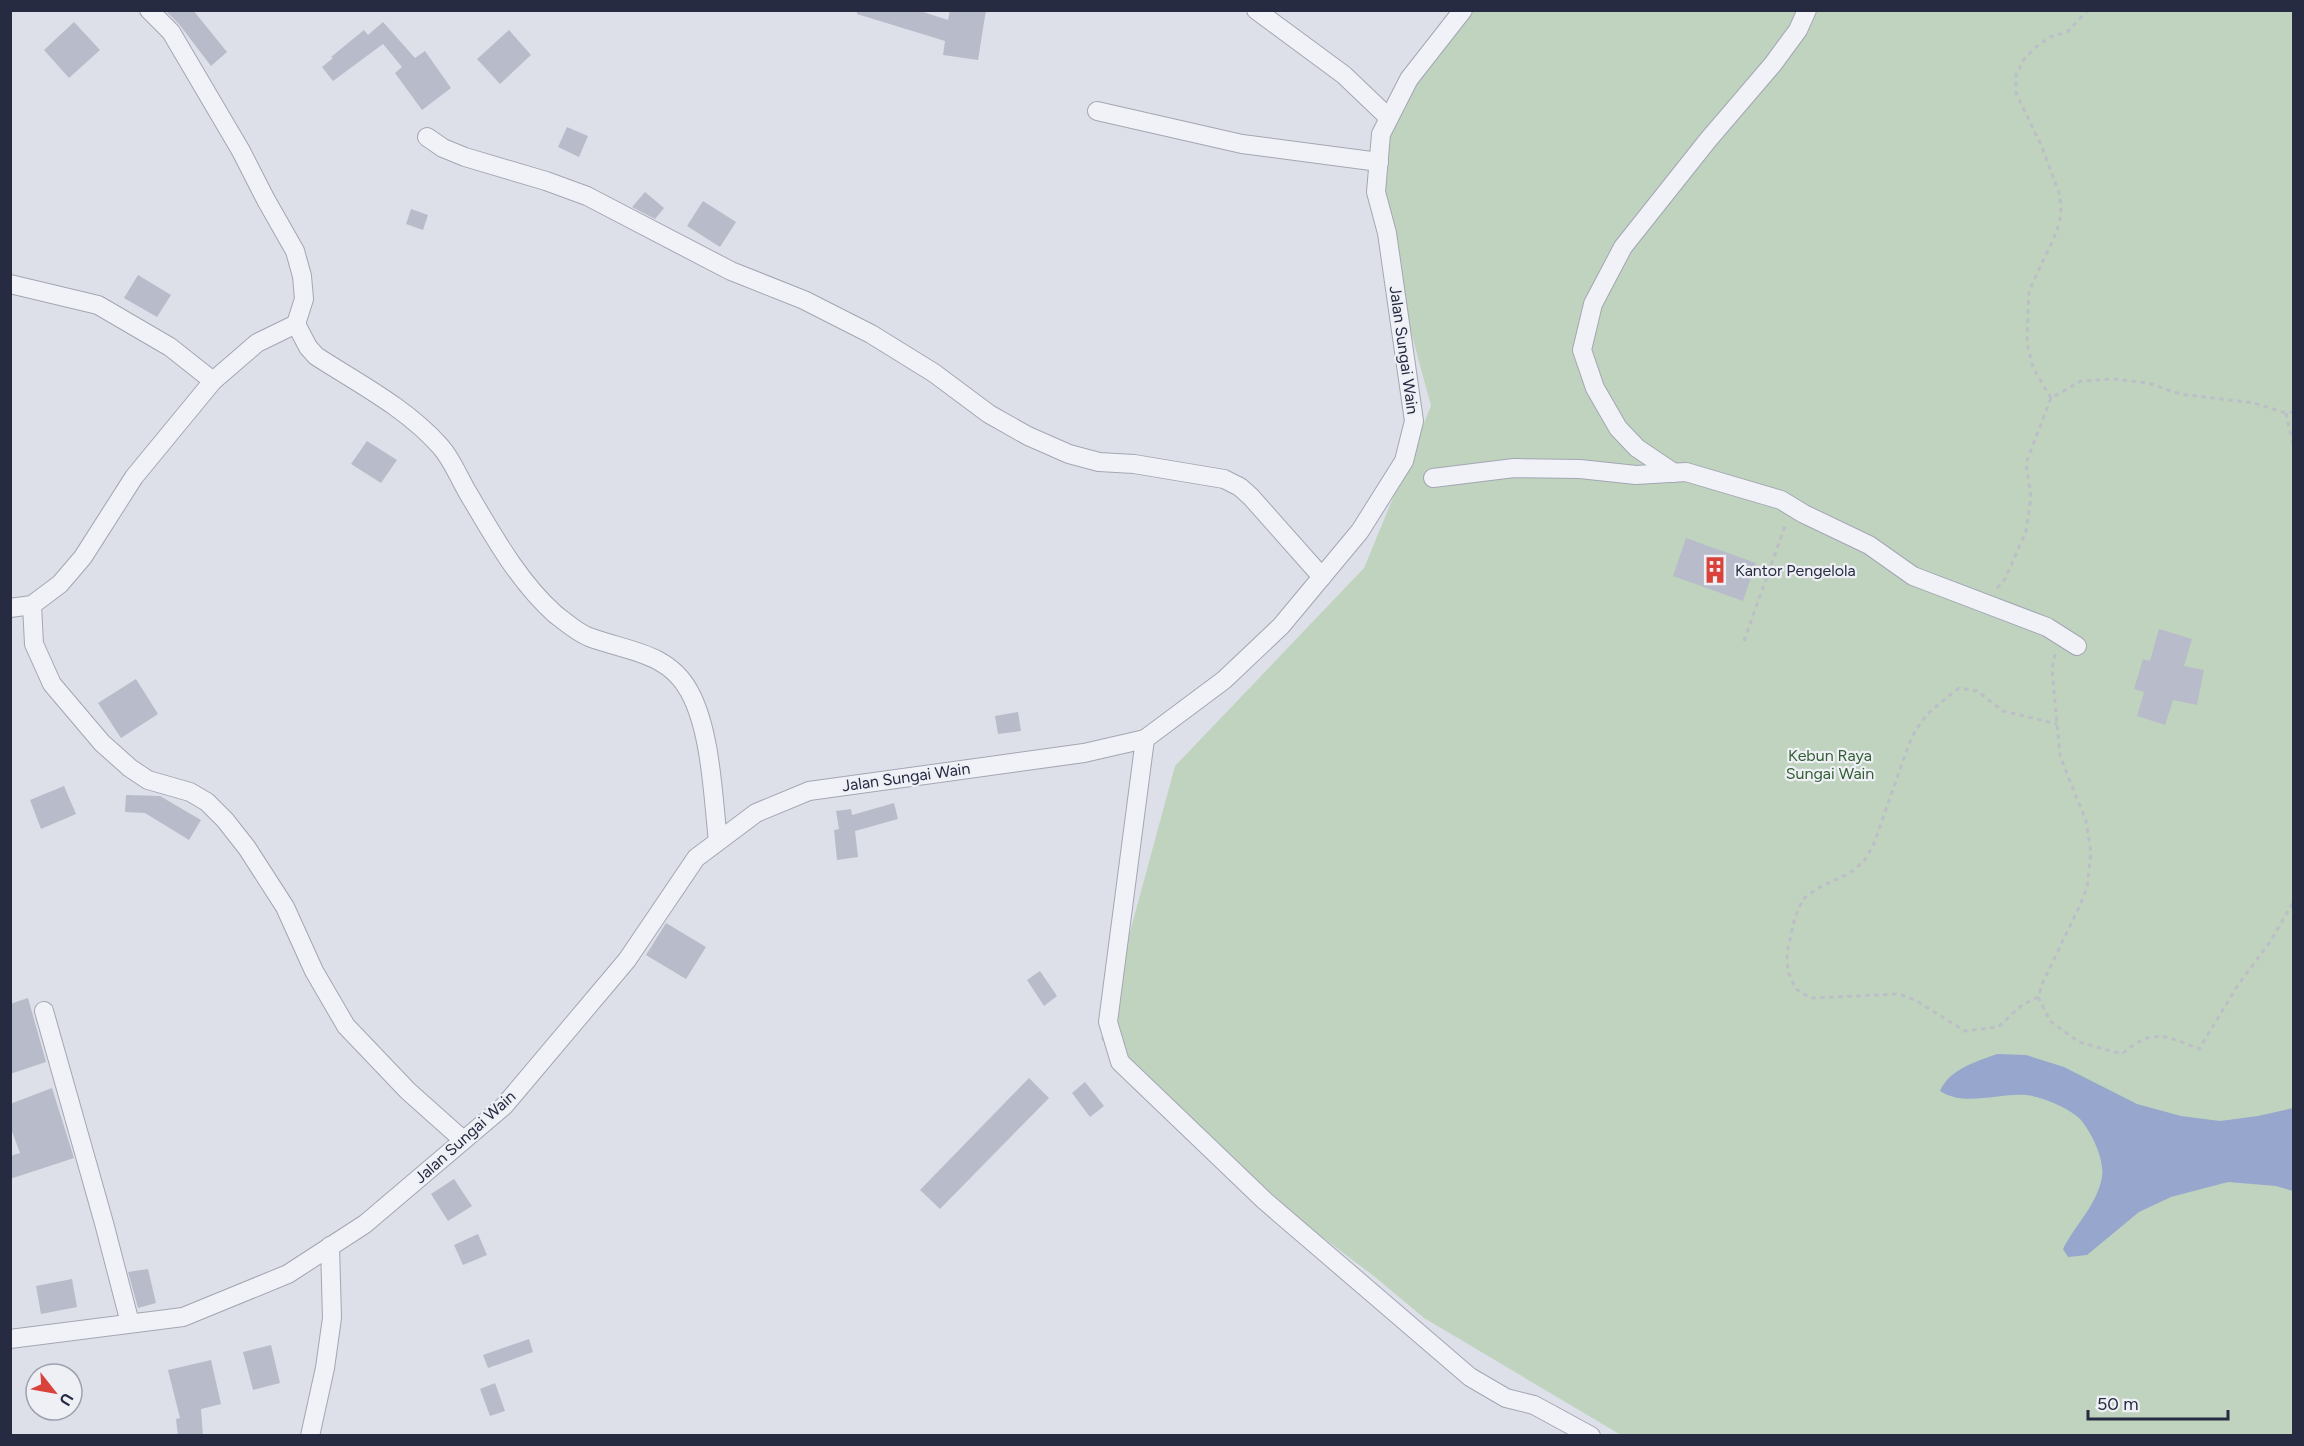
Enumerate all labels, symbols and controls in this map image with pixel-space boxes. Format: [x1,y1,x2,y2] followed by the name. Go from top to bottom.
[1386,285,1422,415] street label: Jalan Sungai Wain
[1700,555,1730,585] building icon: Kantor Pengelola
[1735,561,1856,580] place label: Kantor Pengelola
[1786,746,1874,783] park label: Kebun Raya Sungai Wain
[841,759,971,795] street label: Jalan Sungai Wain
[411,1087,519,1187] street label: Jalan Sungai Wain
[24,1362,84,1422] north arrow
[2088,1383,2228,1421] scale bar
[55,1390,77,1409] text: U
[2097,1393,2139,1415] text: 50 m

